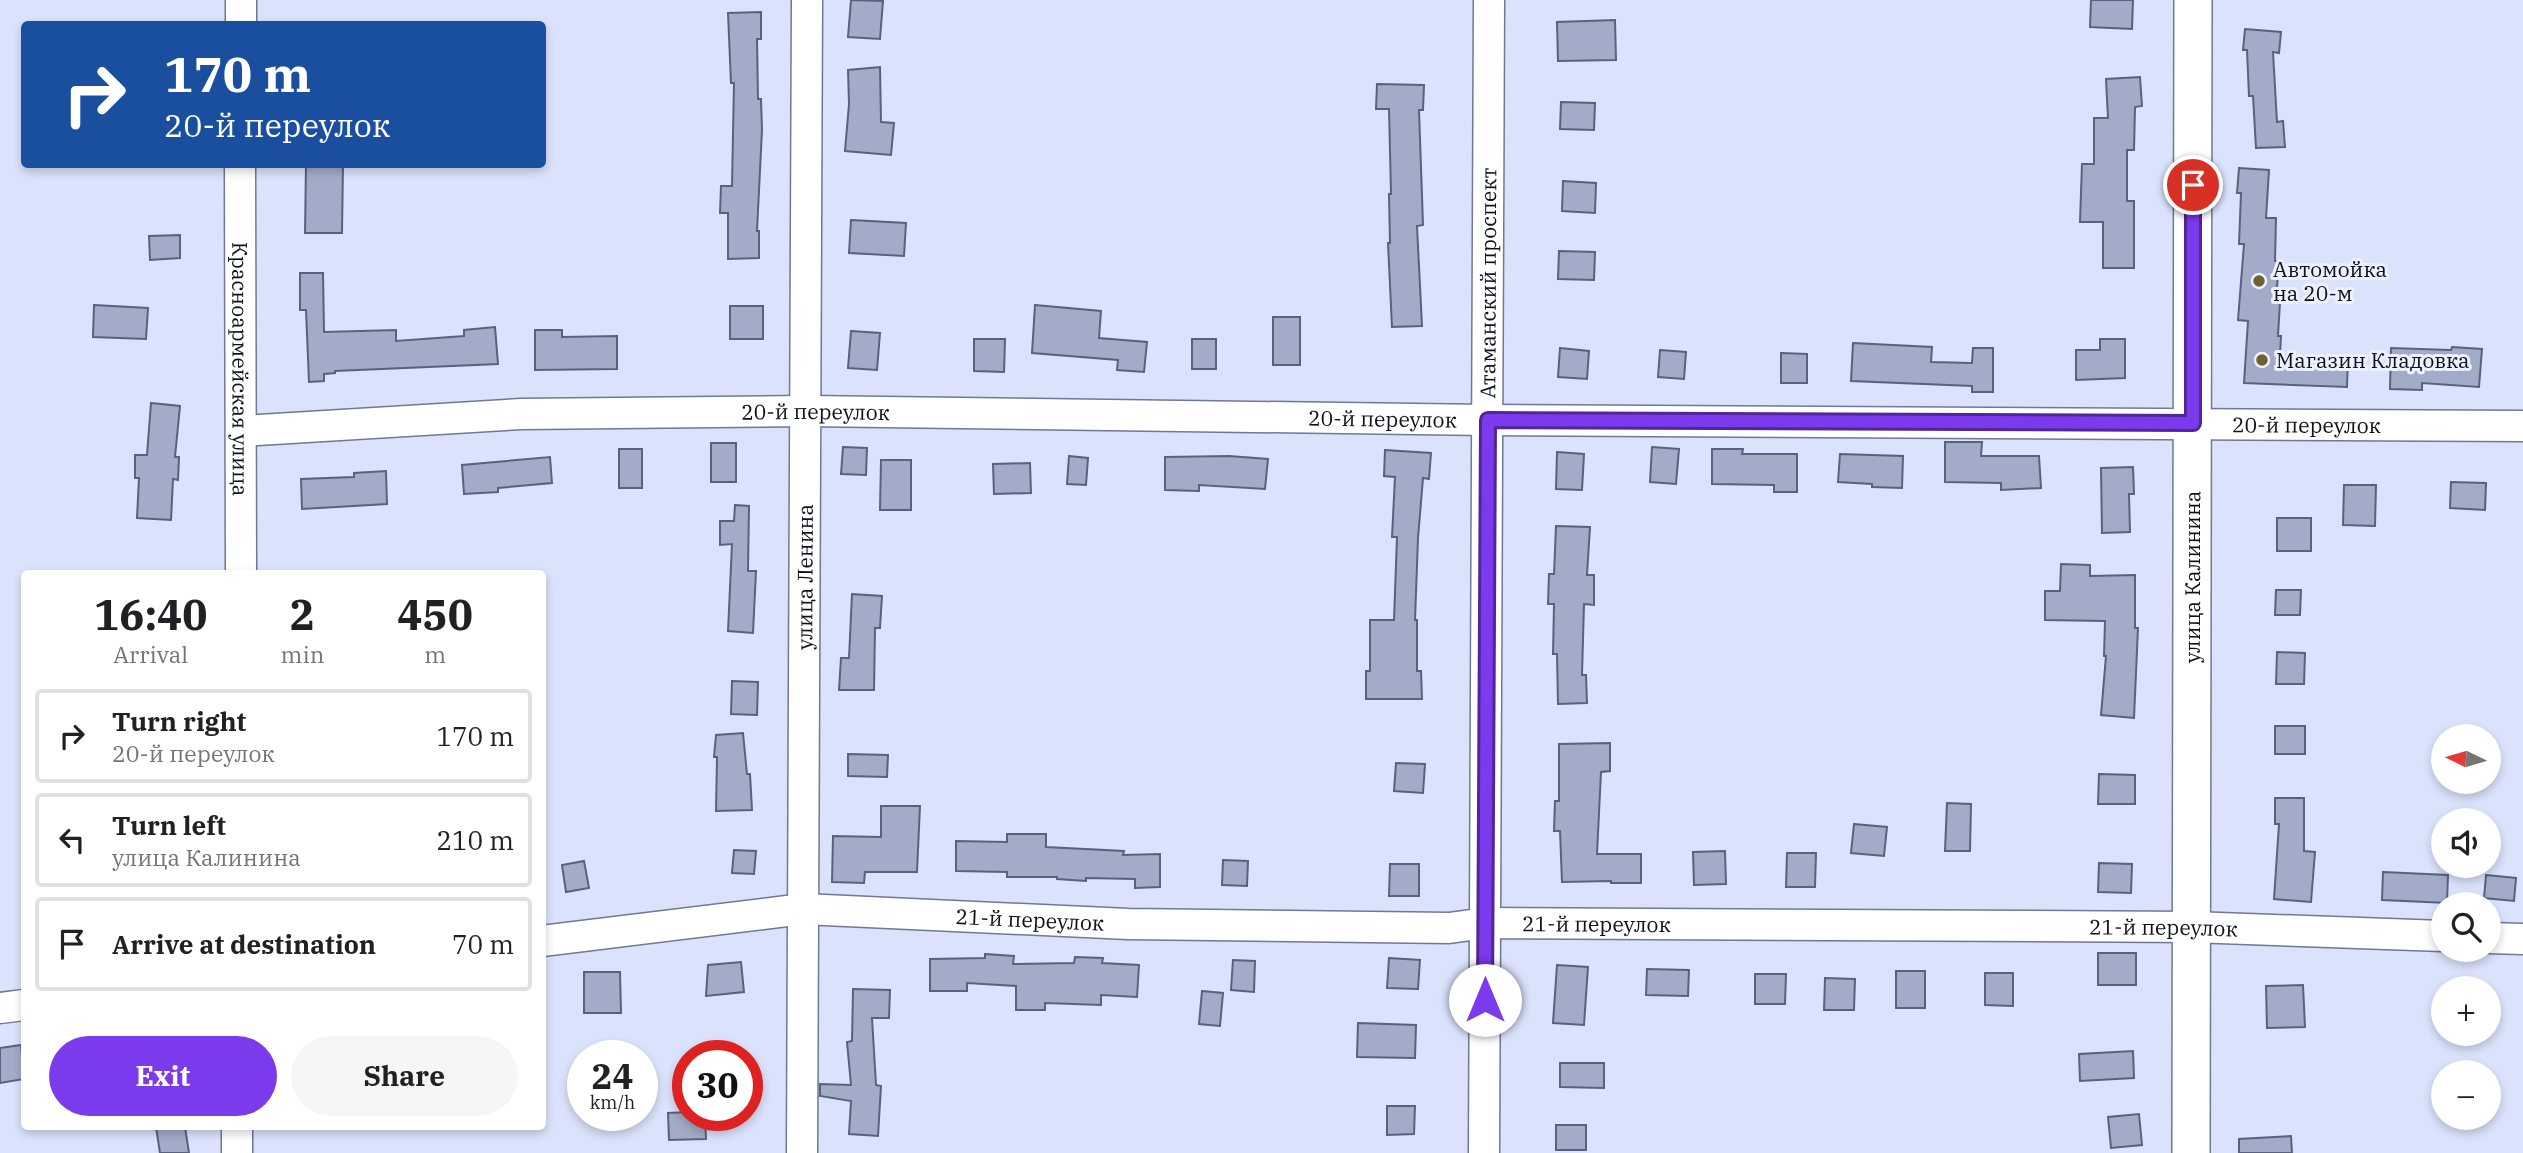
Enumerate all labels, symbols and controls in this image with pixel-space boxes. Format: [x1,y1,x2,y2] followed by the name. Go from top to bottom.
[164,42,311,105] text: 170 m
[49,49,140,140] icon: right
[164,104,390,146] text: 20-й переулок
[2163,155,2223,215] pin
[2174,166,2212,204] icon: arrive
[1473,167,1502,399] street label: Атаманский проспект
[226,242,255,496] street label: Красноармейская улица
[2273,255,2387,307] place label: Автомойка на 20-м
[2251,273,2267,289] marker: Автомойка на 20-м
[2276,346,2470,374] place label: Магазин Кладовка
[2254,352,2270,368] marker: Магазин Кладовка
[741,397,890,426] street label: 20-й переулок
[1308,404,1457,434] street label: 20-й переулок
[2232,410,2381,439] street label: 20-й переулок
[2178,491,2206,663] street label: улица Калинина
[790,504,819,650] street label: улица Ленина
[94,587,208,642] text: 16:40
[290,587,315,642] text: 2
[397,587,473,642] text: 450
[113,639,188,669] text: Arrival
[281,639,324,669] text: min
[424,639,446,669] text: m
[112,704,246,738] text: Turn right
[53,717,91,755] icon: right
[436,719,514,753] text: 170 m
[2431,724,2501,794] north arrow
[2431,724,2501,1130] map controls
[112,738,275,768] text: 20-й переулок
[112,808,226,842] text: Turn left
[2431,808,2501,878] button: sound
[53,821,91,859] icon: left
[436,823,514,857] text: 210 m
[112,842,301,872] text: улица Калинина
[2431,892,2501,962] button: search
[955,902,1105,937] street label: 21-й переулок
[1522,909,1671,938] street label: 21-й переулок
[2089,912,2238,943] street label: 21-й переулок
[53,925,91,963] icon: arrive
[112,927,376,961] text: Arrive at destination
[452,927,514,961] text: 70 m
[1448,963,1522,1037] position arrow
[2431,976,2501,1046] button: +
[49,1036,277,1116] button: Exit
[291,1036,518,1116] button: Share
[672,1040,763,1131] speed limit sign: 30
[591,1053,634,1099] text: 24
[2431,1060,2501,1130] button: −
[590,1091,635,1114] text: km/h

